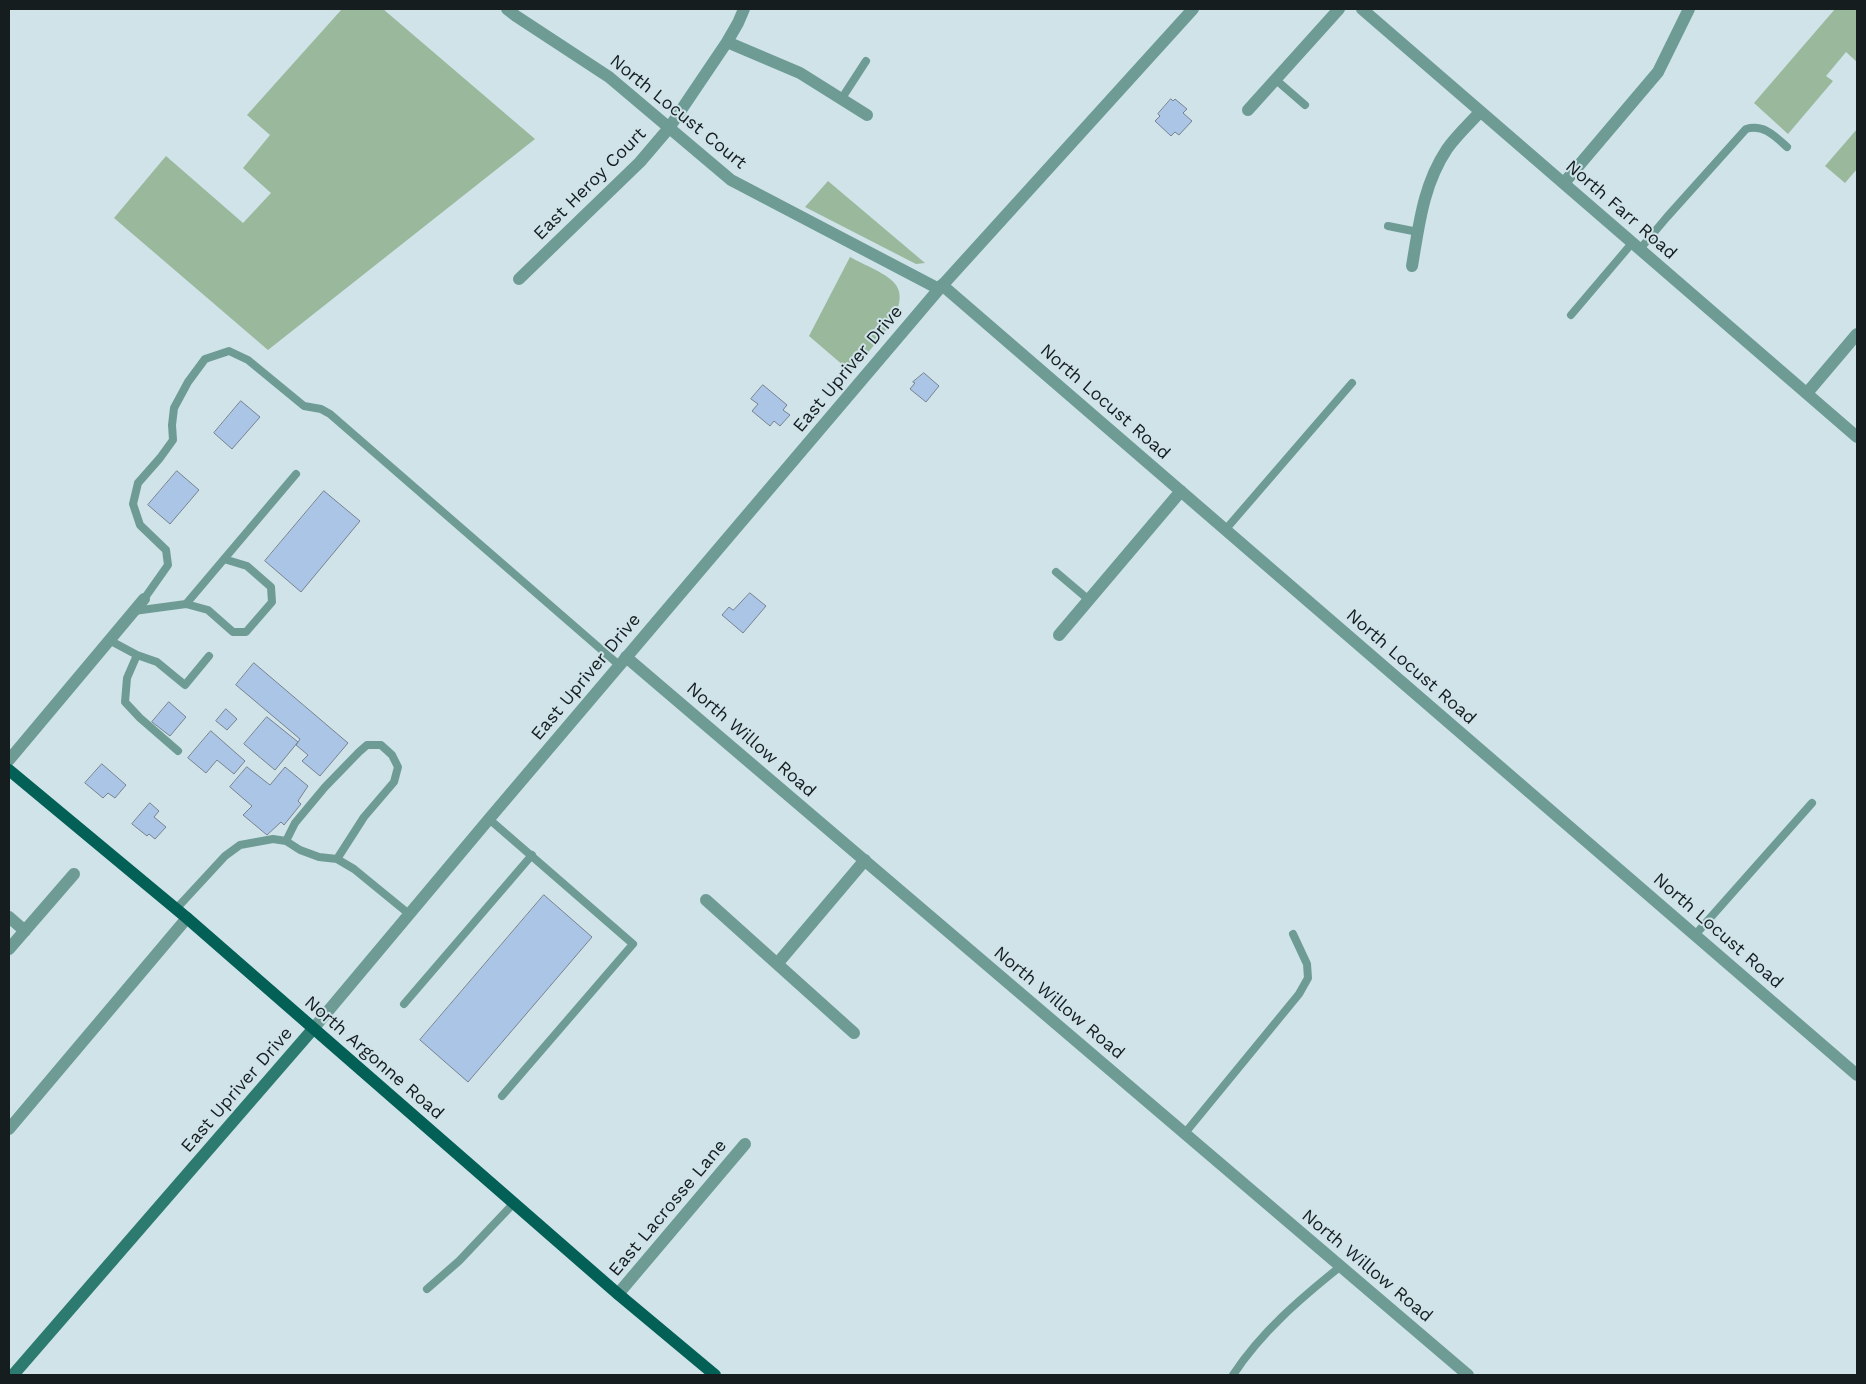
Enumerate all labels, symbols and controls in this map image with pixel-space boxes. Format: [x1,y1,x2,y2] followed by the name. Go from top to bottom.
[605,50,751,174] street label: North Locust Court
[529,123,651,245] street label: East Heroy Court
[1561,156,1681,264] street label: North Farr Road
[789,301,907,437] street label: East Upriver Drive
[1036,340,1174,464] street label: North Locust Road
[1342,605,1480,729] street label: North Locust Road
[527,609,645,745] street label: East Upriver Drive
[682,678,820,802] street label: North Willow Road
[1649,869,1787,993] street label: North Locust Road
[989,942,1129,1064] street label: North Willow Road
[300,992,448,1124] street label: North Argonne Road
[177,1023,297,1157] street label: East Upriver Drive
[605,1135,731,1281] street label: East Lacrosse Lane
[1297,1205,1437,1327] street label: North Willow Road

